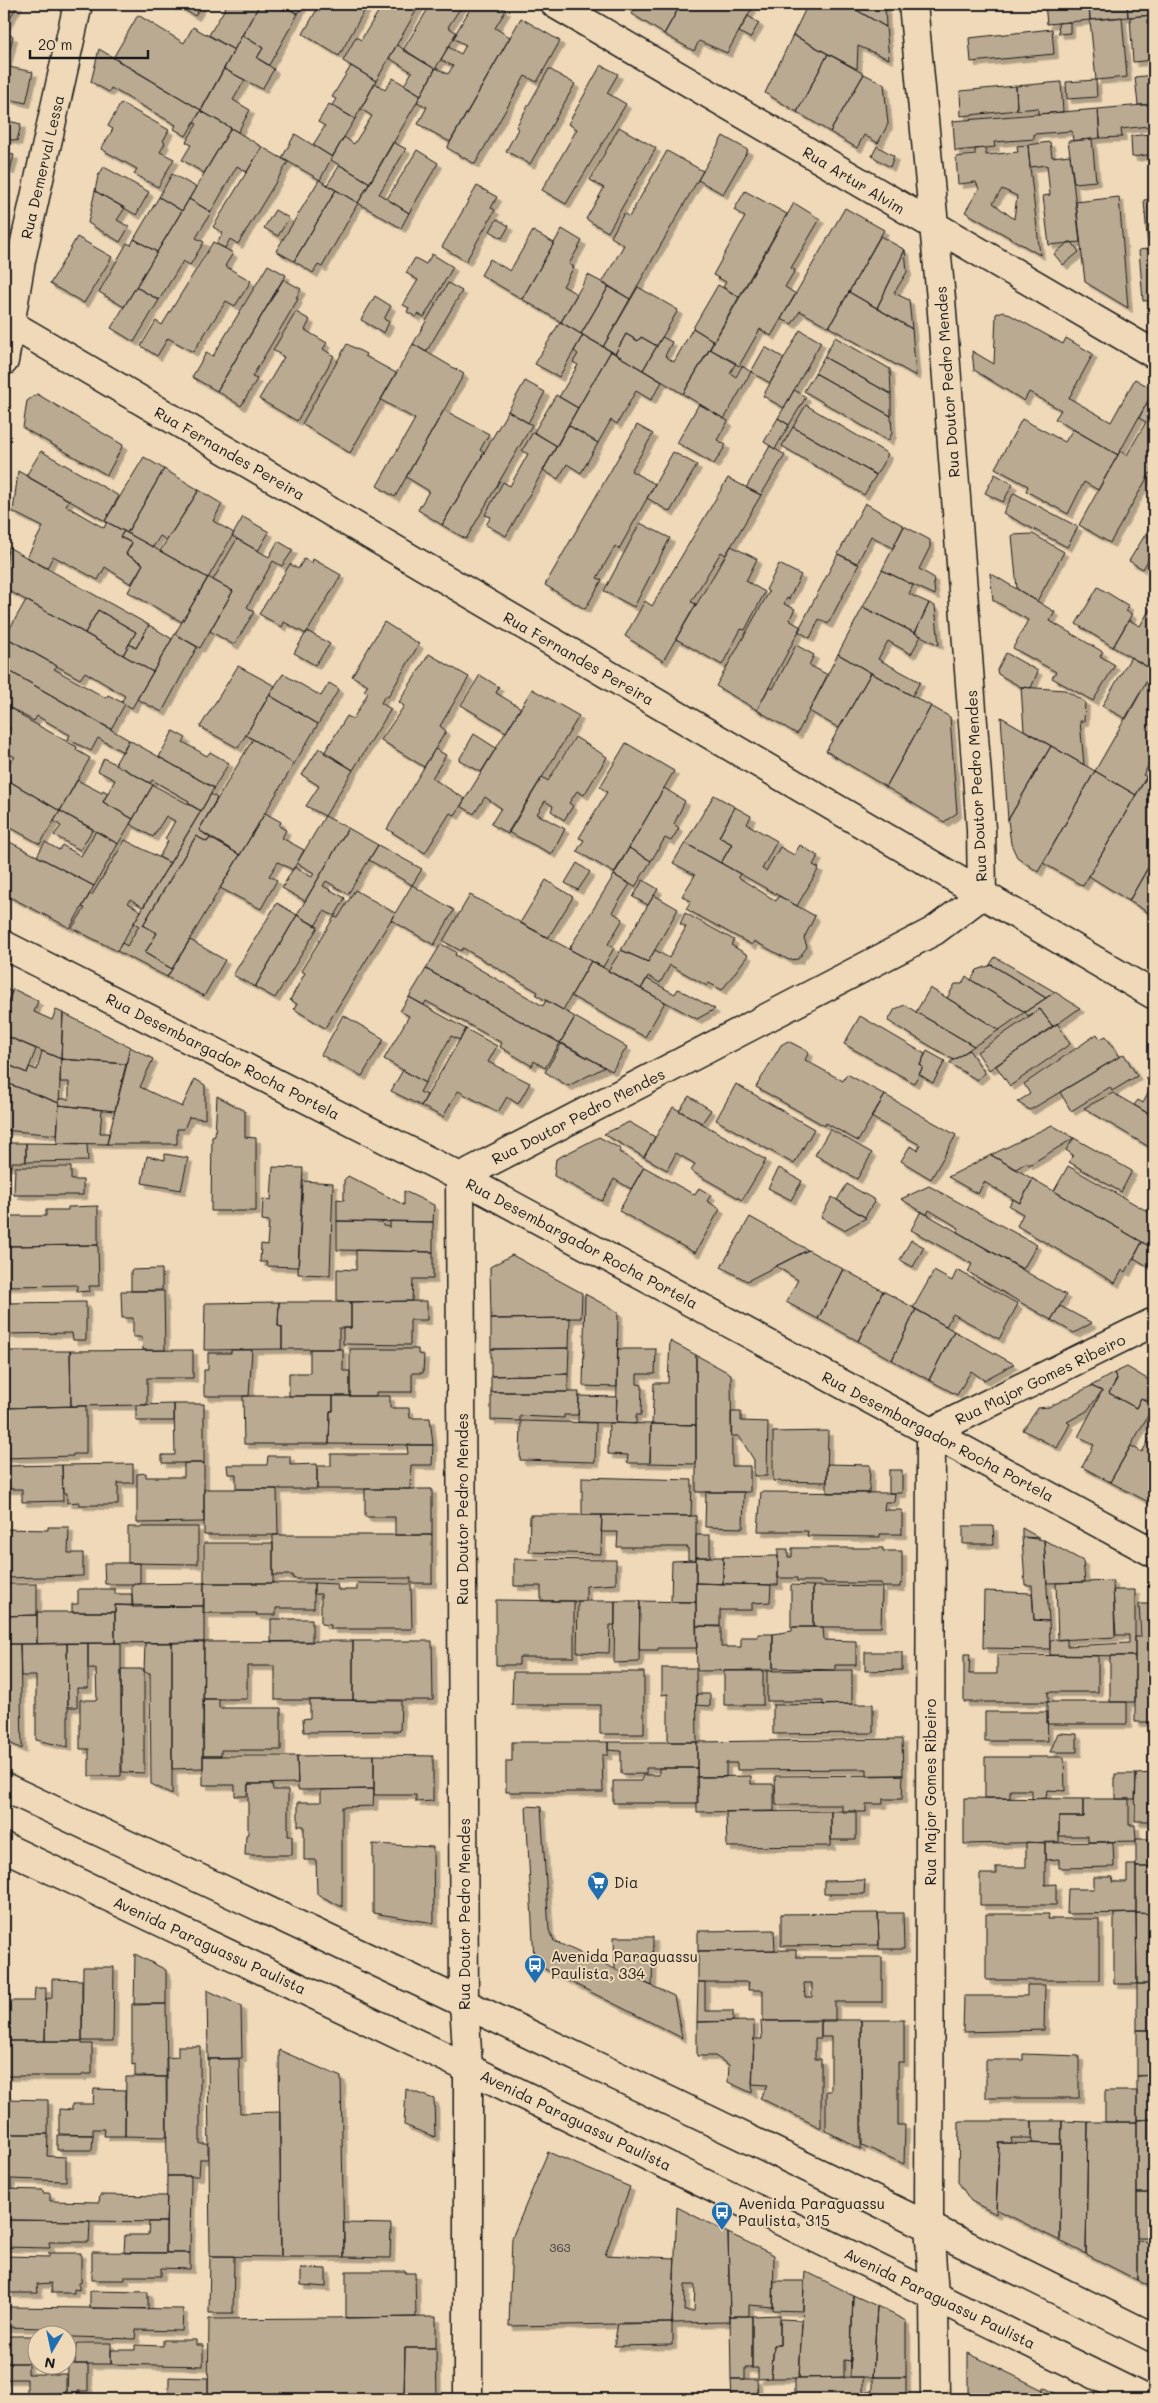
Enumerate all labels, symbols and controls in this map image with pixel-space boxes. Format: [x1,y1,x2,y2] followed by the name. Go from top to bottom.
[30,28,148,60] scale bar
[38,34,72,54] text: 20 m
[16,93,68,241] street label: Rua Demerval Lessa
[799,142,909,218] street label: Rua Artur Alvim
[930,286,964,478] street label: Rua Doutor Pedro Mendes
[151,402,309,504] street label: Rua Fernandes Pereira
[500,607,658,709] street label: Rua Fernandes Pereira
[961,690,991,882] street label: Rua Doutor Pedro Mendes
[103,988,343,1124] street label: Rua Desembargador Rocha Portela
[488,1063,668,1169] street label: Rua Doutor Pedro Mendes
[463,1173,701,1313] street label: Rua Desembargador Rocha Portela
[952,1329,1128,1429] street label: Rua Major Gomes Ribeiro
[819,1366,1057,1506] street label: Rua Desembargador Rocha Portela
[452,1413,472,1605] street label: Rua Doutor Pedro Mendes
[920,1698,940,1885] street label: Rua Major Gomes Ribeiro
[454,1818,474,2010] street label: Rua Doutor Pedro Mendes
[586,1870,610,1901] supermarket icon: Dia
[614,1872,638,1892] place label: Dia
[111,1892,309,1998] street label: Avenida Paraguassu Paulista
[551,1946,698,1983] place label: Avenida Paraguassu Paulista, 334
[523,1953,547,1984] bus stop icon: Avenida Paraguassu Paulista, 334
[477,2065,675,2175] street label: Avenida Paraguassu Paulista
[738,2193,885,2230] place label: Avenida Paraguassu Paulista, 315
[710,2200,734,2231] bus stop icon: Avenida Paraguassu Paulista, 315
[549,2239,571,2255] house number: 363
[841,2243,1039,2353] street label: Avenida Paraguassu Paulista
[28,2326,78,2376] north arrow
[43,2353,57,2374] text: N

